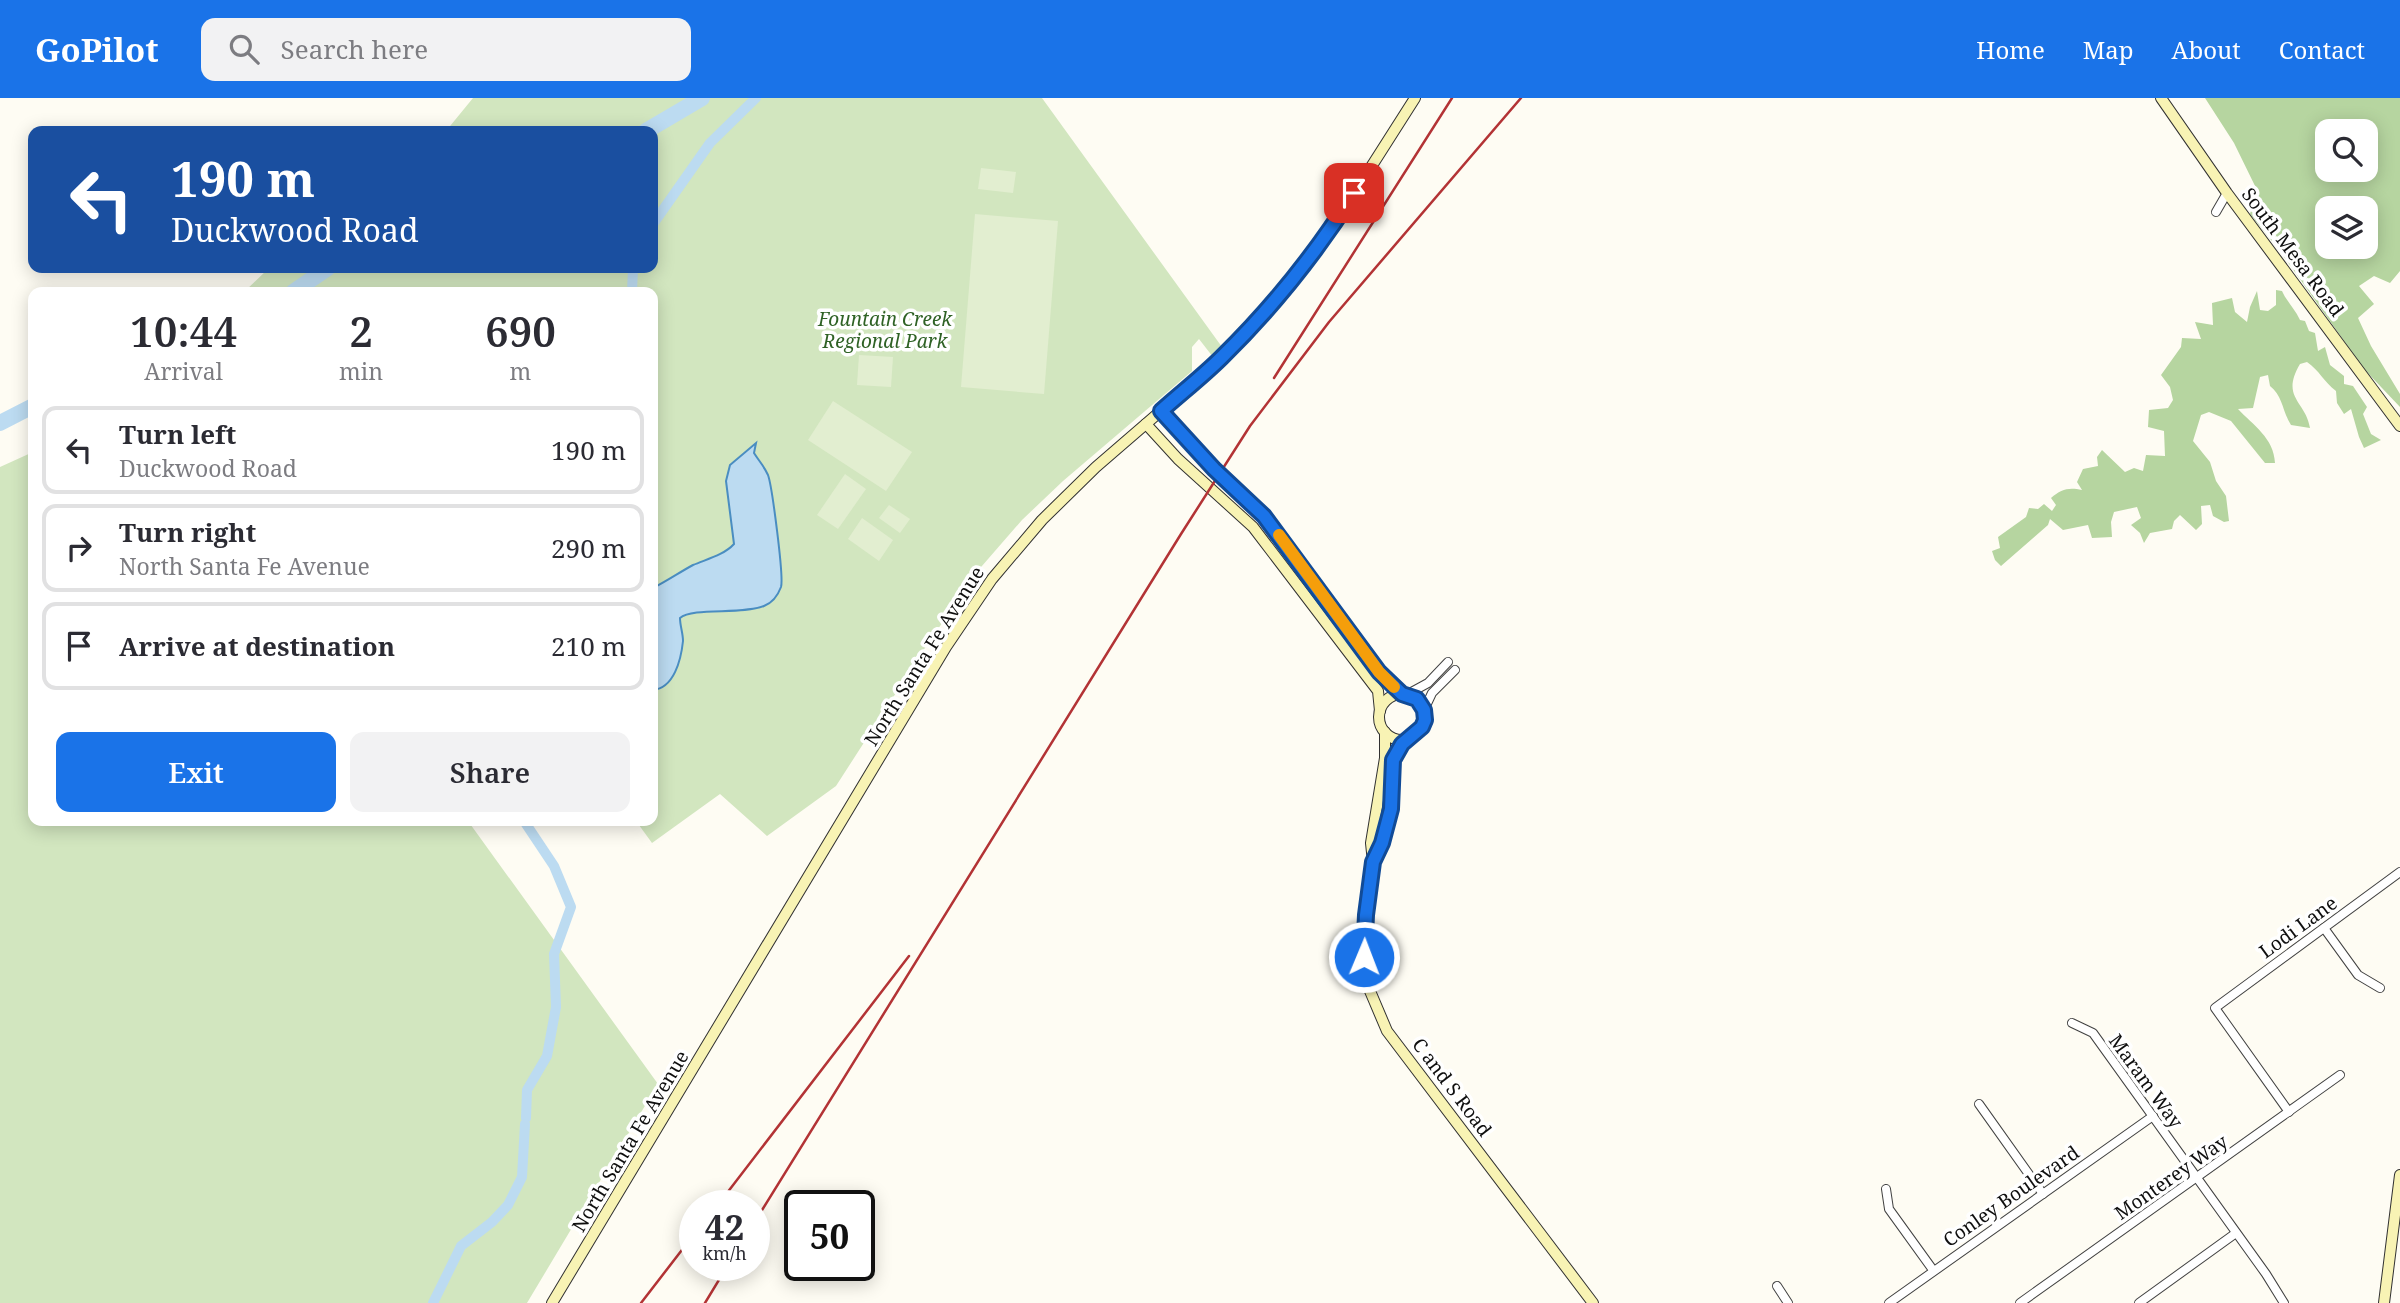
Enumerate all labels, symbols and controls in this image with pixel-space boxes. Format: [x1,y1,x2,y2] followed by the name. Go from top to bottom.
[201,18,691,81] search box
[35,27,159,72] text: GoPilot
[225,30,263,68] icon: search
[281,31,428,67] text: Search here
[1976,33,2045,66] text: Home
[2083,33,2134,66] text: Map
[2172,33,2241,66] text: About
[2279,33,2365,66] text: Contact
[2315,119,2378,259] map controls
[2315,119,2378,182] button: search
[171,145,315,211] text: 190 m
[56,154,147,245] icon: left
[1324,163,1384,223] pin
[1335,174,1373,212] icon: arrive
[2236,182,2350,322] street label: South Mesa Road
[2315,196,2378,259] button: layers
[171,208,419,251] text: Duckwood Road
[130,302,237,359] text: 10:44
[349,302,373,359] text: 2
[485,302,556,359] text: 690
[817,306,953,354] park label: Fountain Creek Regional Park
[144,355,223,387] text: Arrival
[339,355,383,387] text: min
[510,355,531,387] text: m
[119,416,236,452] text: Turn left
[60,431,98,469] icon: left
[551,432,626,468] text: 190 m
[119,452,297,484] text: Duckwood Road
[119,514,256,550] text: Turn right
[60,529,98,567] icon: right
[551,530,626,566] text: 290 m
[119,550,370,582] text: North Santa Fe Avenue
[858,561,990,751] street label: North Santa Fe Avenue
[60,627,98,665] icon: arrive
[119,628,395,664] text: Arrive at destination
[551,628,626,664] text: 210 m
[56,732,336,812] button: Exit
[350,732,630,812] button: Share
[2254,890,2342,964] street label: Lodi Lane
[1327,920,1401,994] position arrow
[2103,1029,2189,1133] street label: Maram Way
[1406,1032,1498,1142] street label: C and S Road
[566,1046,694,1236] street label: North Santa Fe Avenue
[2109,1128,2233,1226] street label: Monterey Way
[1938,1139,2084,1253] street label: Conley Boulevard
[784,1190,875,1281] speed limit sign: 50
[705,1203,744,1250] text: 42
[702,1241,747,1265] text: km/h

